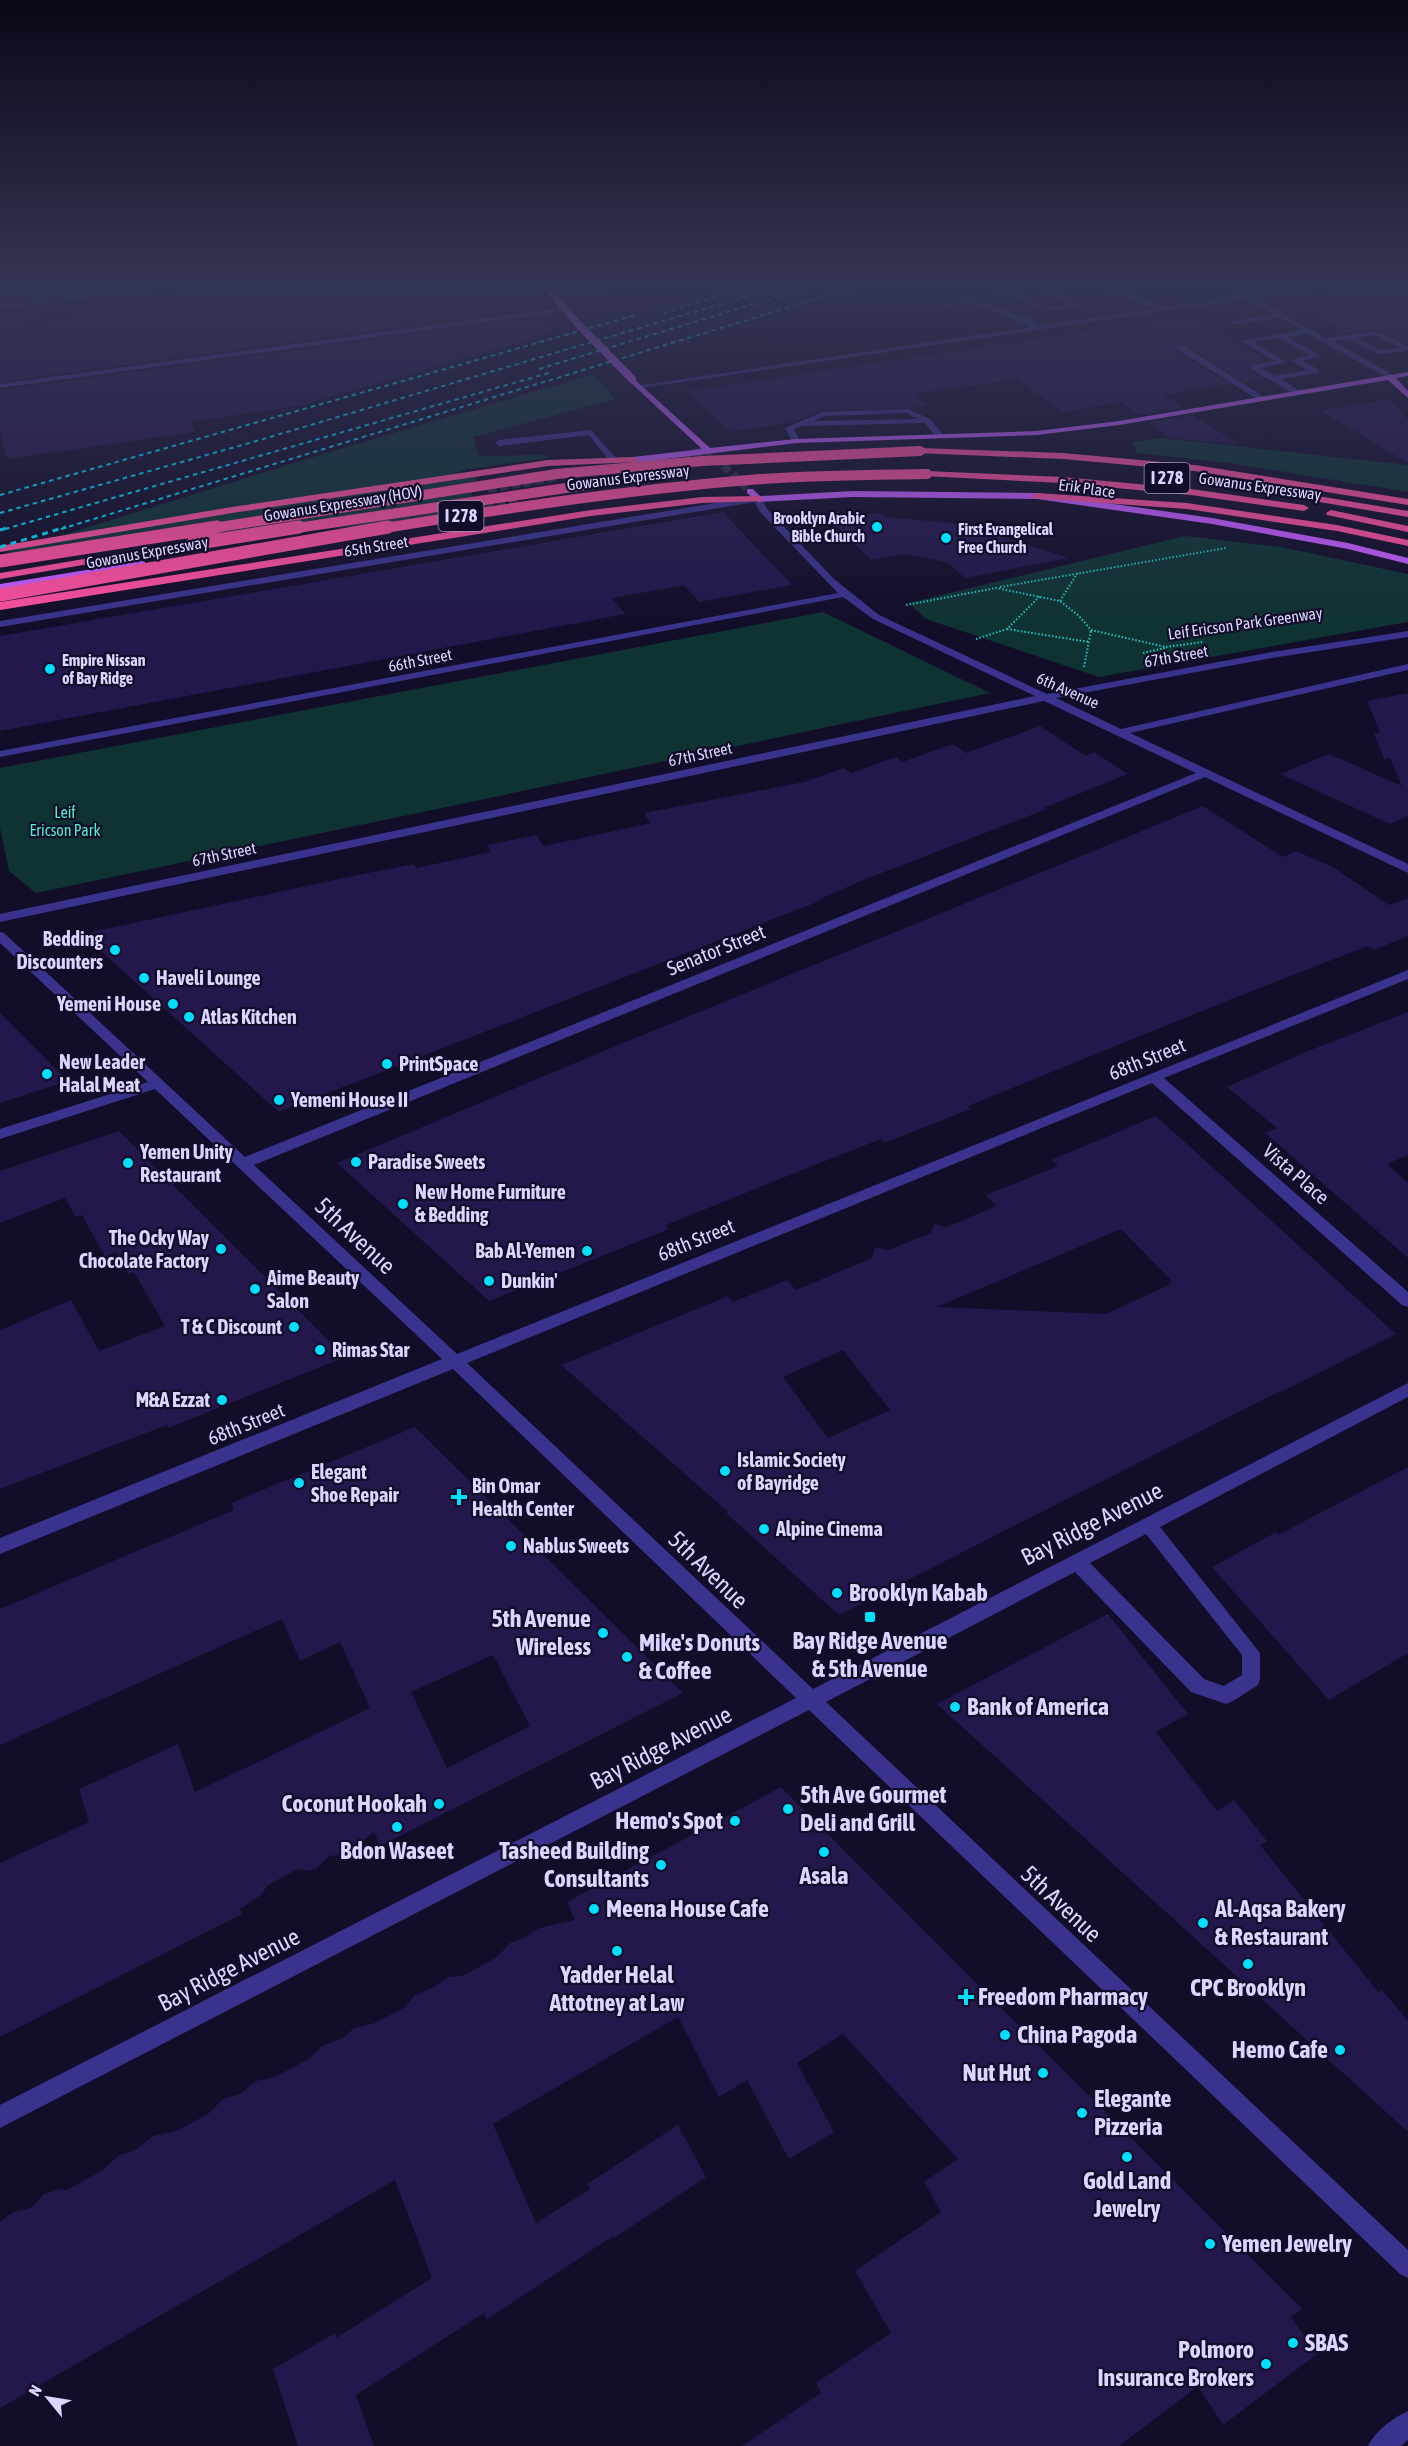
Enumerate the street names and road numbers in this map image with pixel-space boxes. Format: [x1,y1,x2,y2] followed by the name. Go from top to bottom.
[566,460,691,494] street label: Gowanus Expressway
[1144,463,1190,493] road number: I 278
[1197,468,1323,505] street label: Gowanus Expressway
[1057,475,1117,501] street label: Erik Place
[263,482,424,525] street label: Gowanus Expressway (HOV)
[438,501,484,531] road number: I 278
[85,532,210,573] street label: Gowanus Expressway
[343,532,410,560] street label: 65th Street
[1167,603,1324,644] street label: Leif Ericson Park Greenway
[1143,641,1210,670] street label: 67th Street
[387,645,454,675] street label: 66th Street
[1034,668,1102,712] street label: 6th Avenue
[666,738,734,770] street label: 67th Street
[190,838,258,870] street label: 67th Street
[663,919,769,980] street label: Senator Street
[1105,1033,1189,1084] street label: 68th Street
[1259,1139,1334,1209] street label: Vista Place
[310,1192,401,1279] street label: 5th Avenue
[654,1214,738,1265] street label: 68th Street
[204,1398,288,1449] street label: 68th Street
[1017,1476,1167,1571] street label: Bay Ridge Avenue
[663,1525,754,1614] street label: 5th Avenue
[586,1700,736,1795] street label: Bay Ridge Avenue
[1016,1860,1107,1947] street label: 5th Avenue
[154,1922,304,2017] street label: Bay Ridge Avenue

